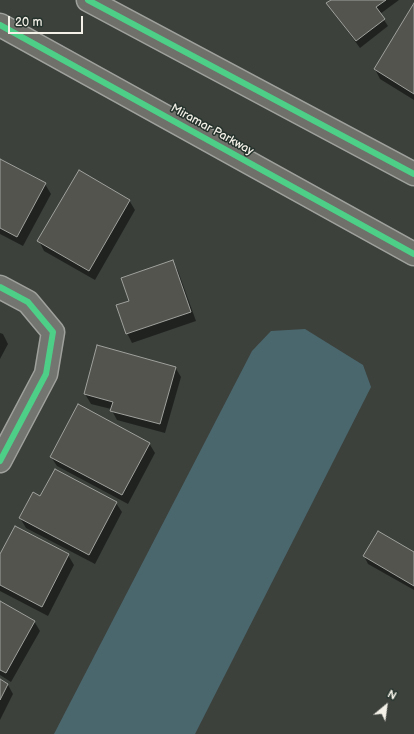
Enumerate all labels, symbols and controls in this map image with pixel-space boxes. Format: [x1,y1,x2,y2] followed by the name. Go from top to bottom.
[10,8,85,34] scale bar
[15,15,42,30] text: 20 m
[168,101,256,159] street label: Miramar Parkway
[366,686,406,726] north arrow
[385,687,399,703] text: N

